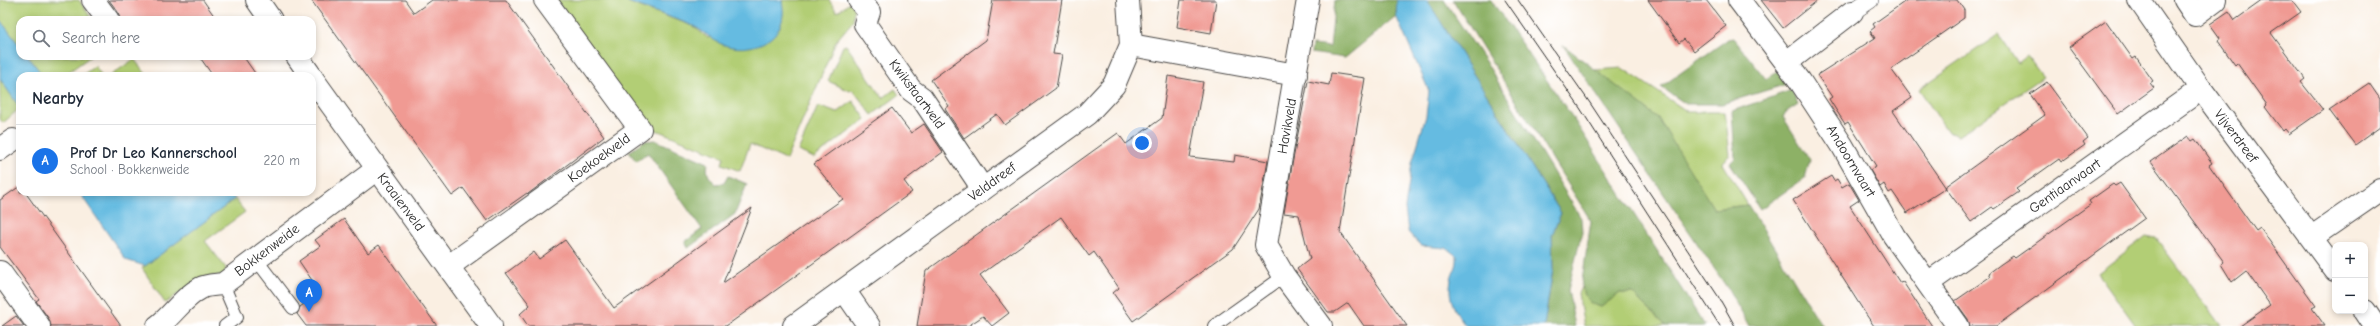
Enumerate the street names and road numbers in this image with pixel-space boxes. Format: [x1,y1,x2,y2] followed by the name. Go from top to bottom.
[885,56,949,132] street label: Kwikstaartveld
[1274,97,1300,155] street label: Havikveld
[2210,106,2262,167] street label: Vijverdreef
[1823,122,1880,201] street label: Andoornvaart
[564,130,634,186] street label: Koekoekveld
[2026,154,2105,217] street label: Gentiaanvaart
[965,158,1020,205] street label: Velddreef
[374,169,428,235] street label: Kraaienveld
[231,220,303,280] street label: Bokkenweide

